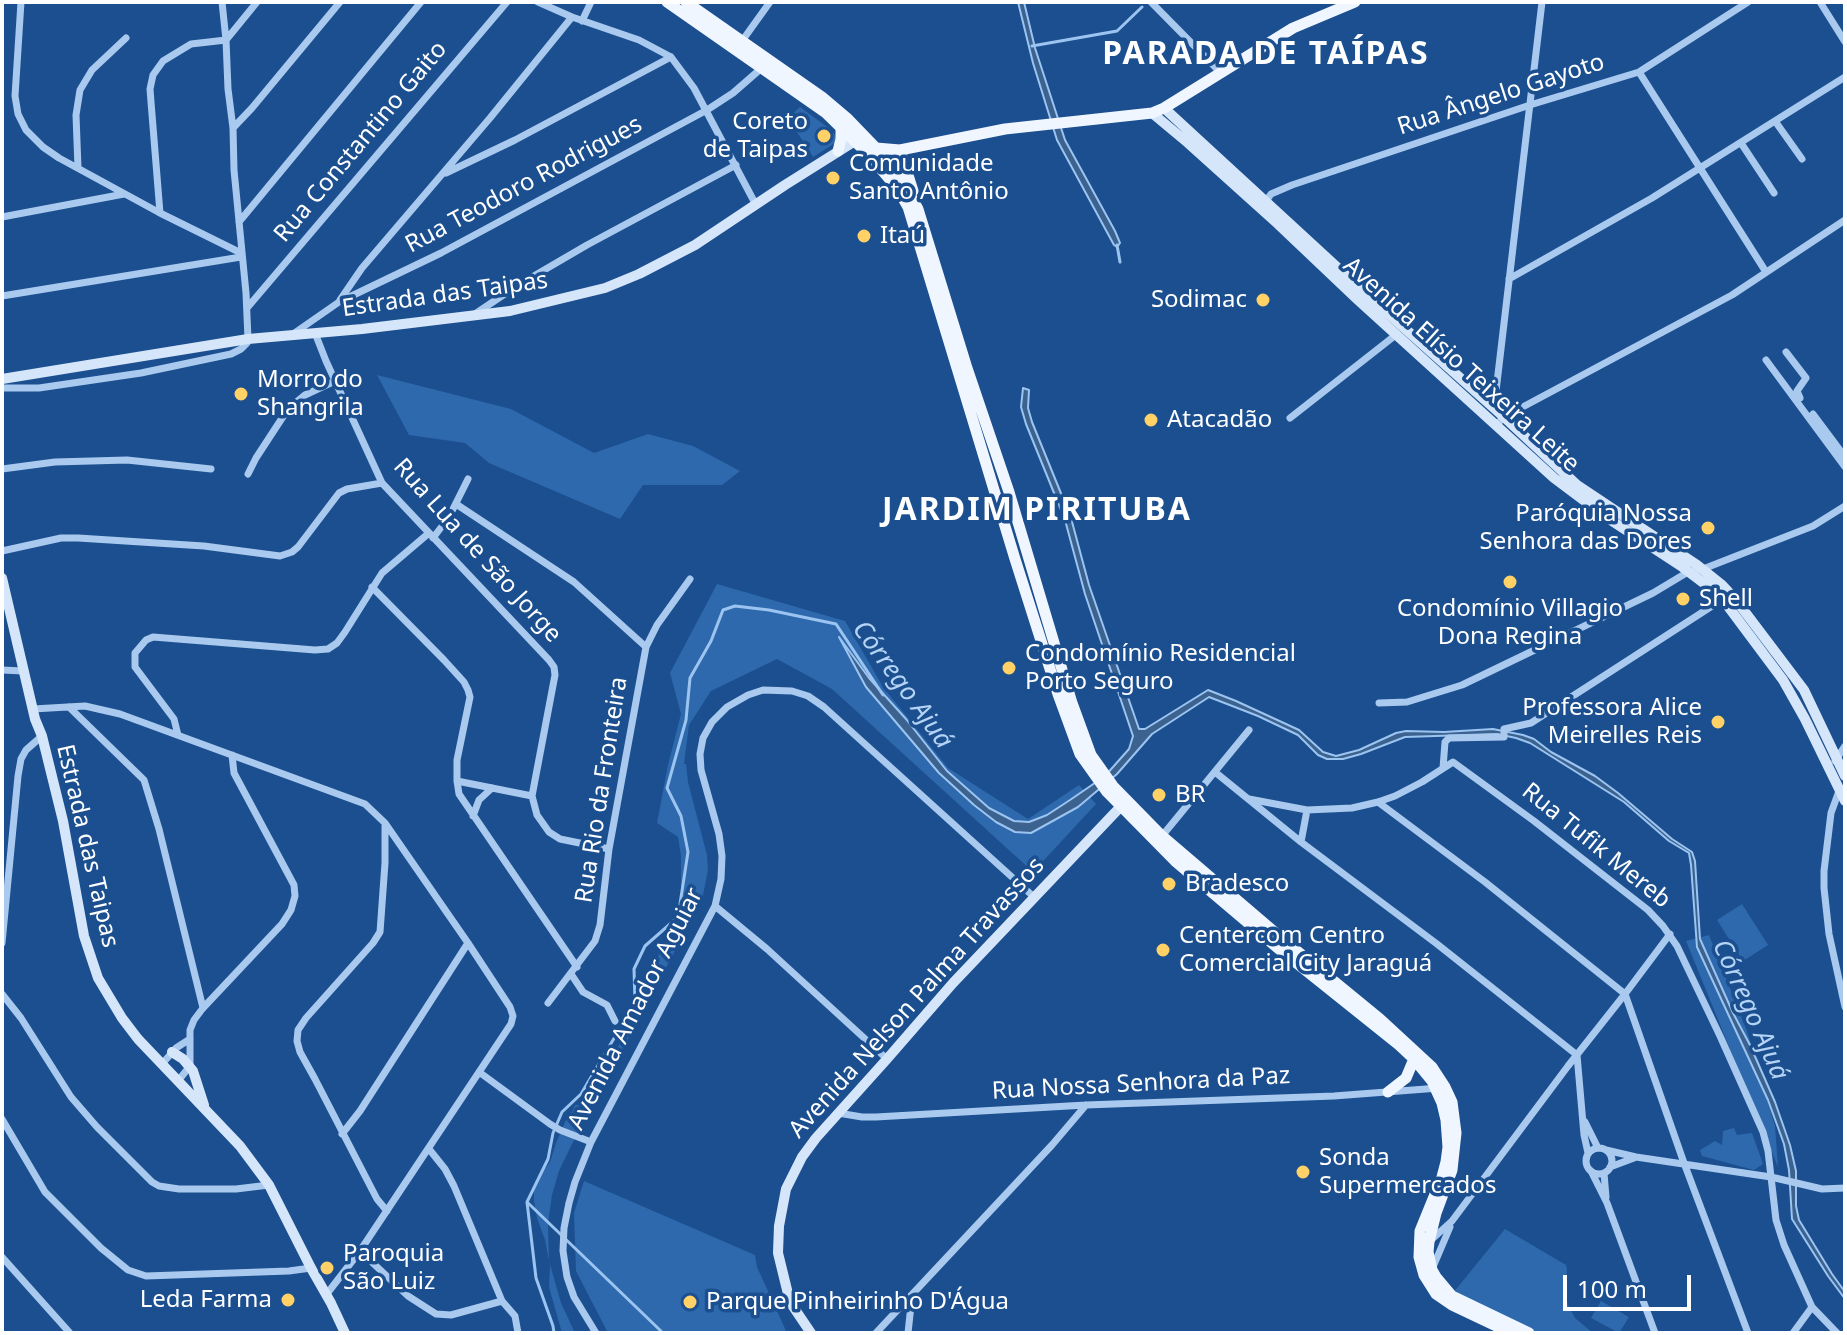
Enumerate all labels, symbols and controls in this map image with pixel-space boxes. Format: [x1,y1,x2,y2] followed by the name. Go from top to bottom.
[269,36,453,248] street label: Rua Constantino Gaito
[1102,36,1430,74] district label: PARADA DE TAÍPAS
[1394,48,1608,142] street label: Rua Ângelo Gayoto
[703,108,808,164] place label: Coreto de Taipas
[401,110,647,260] street label: Rua Teodoro Rodrigues
[815,127,833,145] marker: Coreto de Taipas
[849,150,1009,206] place label: Comunidade Santo Antônio
[824,169,842,187] marker: Comunidade Santo Antônio
[880,222,925,250] place label: Itaú
[855,227,873,245] marker: Itaú
[1337,251,1585,479] street label: Avenida Elísio Teixeira Leite
[340,266,550,324] street label: Estrada das Taipas
[1151,286,1247,314] place label: Sodimac
[1254,291,1272,309] marker: Sodimac
[257,366,364,422] place label: Morro do Shangrila
[232,385,250,403] marker: Morro do Shangrila
[1167,406,1272,434] place label: Atacadão
[1142,411,1160,429] marker: Atacadão
[387,453,567,649] street label: Rua Lua de São Jorge
[882,492,1192,530] district label: JARDIM PIRITUBA
[1480,500,1692,556] place label: Paróquia Nossa Senhora das Dores
[1699,519,1717,537] marker: Paróquia Nossa Senhora das Dores
[1501,573,1519,591] marker: Condomínio Villagio Dona Regina
[1699,585,1753,613] place label: Shell
[1674,590,1692,608] marker: Shell
[1397,595,1623,651] place label: Condomínio Villagio Dona Regina
[845,615,959,755] water label: Córrego Ajuá
[1025,640,1296,696] place label: Condomínio Residencial Porto Seguro
[1000,659,1018,677] marker: Condomínio Residencial Porto Seguro
[570,675,634,905] street label: Rua Rio da Fronteira
[1522,694,1702,750] place label: Professora Alice Meirelles Reis
[1709,713,1727,731] marker: Professora Alice Meirelles Reis
[50,742,124,950] street label: Estrada das Taipas
[1516,777,1676,915] street label: Rua Tufik Mereb
[1175,781,1206,809] place label: BR
[1150,786,1168,804] marker: BR
[783,852,1051,1144] street label: Avenida Nelson Palma Travassos
[1185,870,1289,898] place label: Bradesco
[1160,875,1178,893] marker: Bradesco
[562,883,710,1135] street label: Avenida Amador Aguiar
[1179,922,1432,978] place label: Centercom Centro Comercial City Jaraguá
[1705,935,1795,1085] water label: Córrego Ajuá
[1154,941,1172,959] marker: Centercom Centro Comercial City Jaraguá
[991,1062,1291,1106] street label: Rua Nossa Senhora da Paz
[1319,1144,1496,1200] place label: Sonda Supermercados
[1294,1163,1312,1181] marker: Sonda Supermercados
[343,1240,444,1296] place label: Paroquia São Luiz
[318,1259,336,1277] marker: Paroquia São Luiz
[1567,1259,1695,1309] scale bar
[1577,1272,1647,1305] text: 100 m
[140,1286,272,1314] place label: Leda Farma
[706,1288,1009,1316] place label: Parque Pinheirinho D'Água
[279,1291,297,1309] marker: Leda Farma
[681,1293,699,1311] marker: Parque Pinheirinho D'Água

